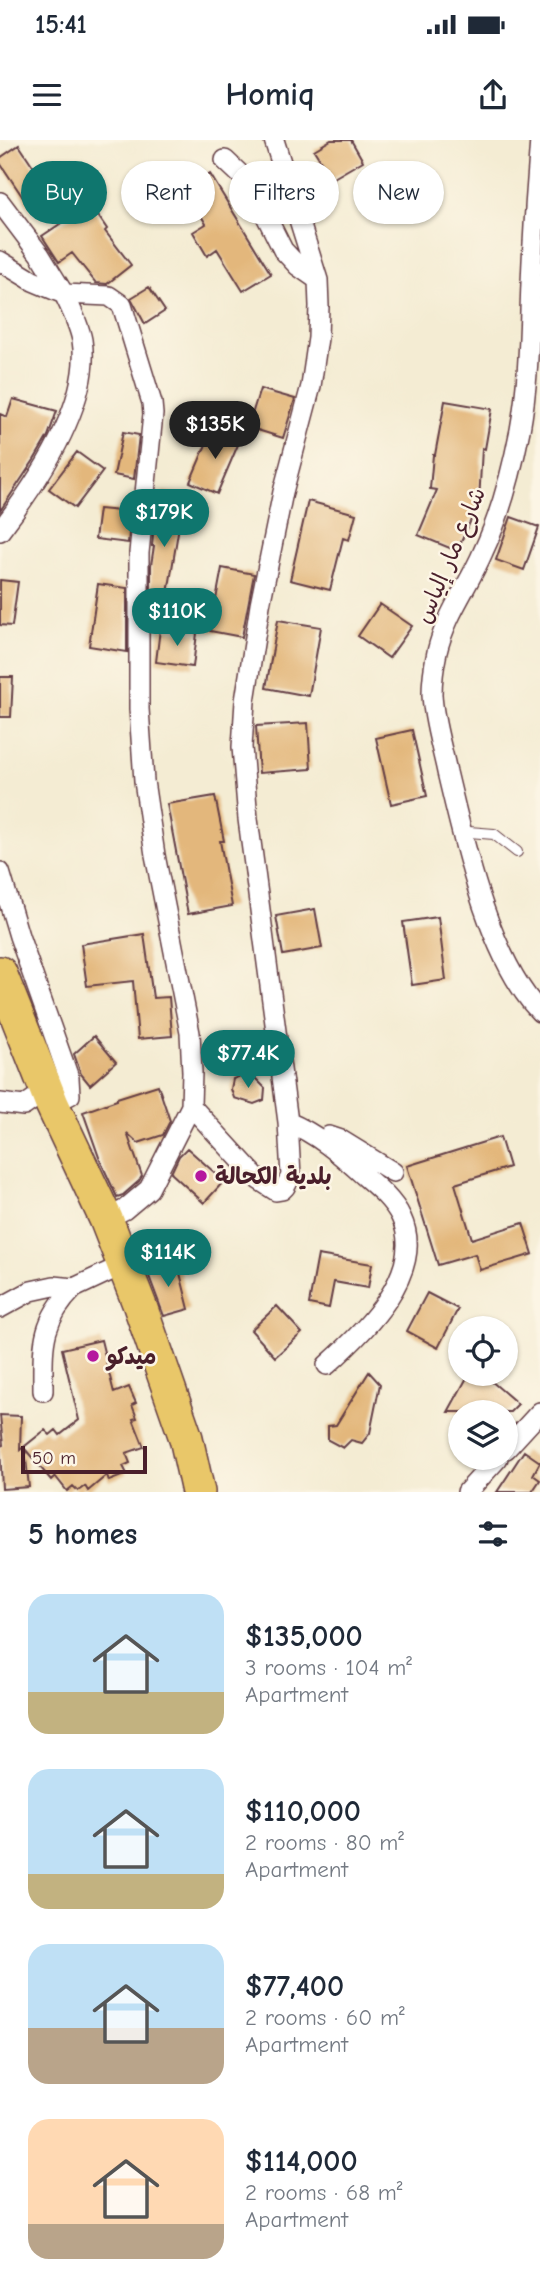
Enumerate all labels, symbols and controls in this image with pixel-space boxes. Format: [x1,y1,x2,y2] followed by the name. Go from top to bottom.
[35,10,87,40] text: 15:41
[28,76,66,114] icon: menu
[226,76,315,113] text: Homiq
[474,76,512,114] icon: share
[21,161,107,224] chip: Buy
[121,161,215,224] chip: Rent
[229,161,339,224] chip: Filters
[353,161,444,224] chip: New
[166,402,264,461] pin: $135K
[185,410,245,437] text: $135K
[410,483,493,628] street label: شارع مار إلياس
[115,490,213,549] pin: $179K
[135,498,193,525] text: $179K
[128,588,226,648] pin: $110K
[148,597,206,624] text: $110K
[191,1030,305,1090] pin: $77.4K
[217,1039,279,1066] text: $77.4K
[215,1163,332,1190] place label: بلدية الكحالة
[193,1168,209,1184] marker: بلدية الكحالة
[119,1230,217,1289] pin: $114K
[140,1238,196,1265] text: $114K
[448,1316,518,1470] map controls
[448,1316,518,1386] button: locate
[105,1343,156,1371] place label: ميدكو
[85,1348,101,1364] marker: ميدكو
[448,1400,518,1470] button: layers
[21,1443,147,1475] scale bar
[32,1447,76,1469] text: 50 m
[474,1515,512,1553] icon: filters
[28,1517,137,1552] text: 5 homes
[245,1619,363,1654] text: $135,000
[84,1622,168,1706] icon: home
[245,1654,412,1681] text: 3 rooms · 104 m²
[245,1681,348,1708] text: Apartment
[245,1794,361,1829] text: $110,000
[84,1797,168,1881] icon: home
[245,1829,404,1856] text: 2 rooms · 80 m²
[245,1856,348,1883] text: Apartment
[245,1969,344,2004] text: $77,400
[84,1972,168,2056] icon: home
[245,2004,405,2031] text: 2 rooms · 60 m²
[245,2031,348,2058] text: Apartment
[245,2144,358,2179] text: $114,000
[84,2147,168,2231] icon: home
[245,2179,403,2206] text: 2 rooms · 68 m²
[245,2206,348,2233] text: Apartment

